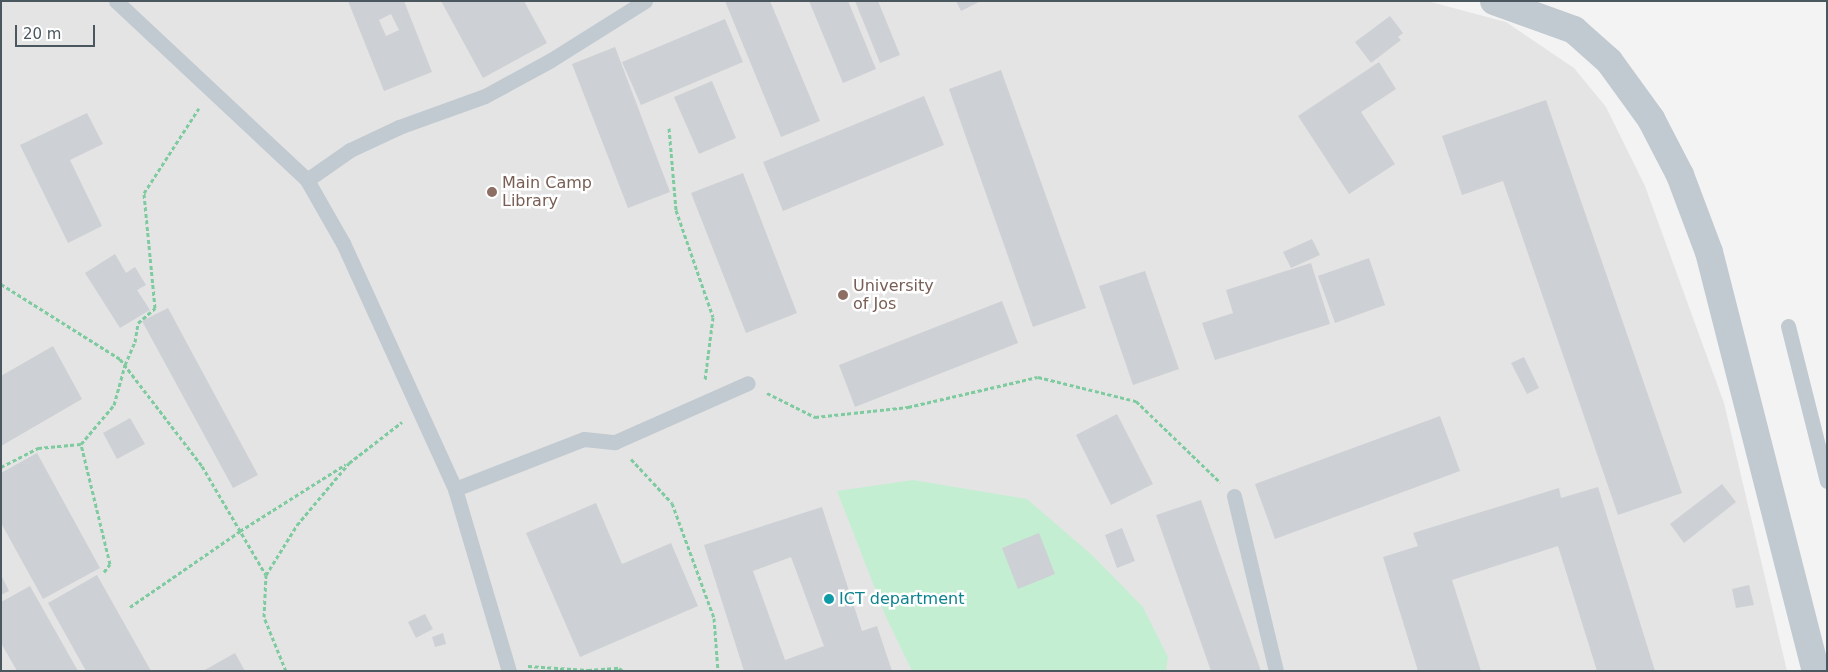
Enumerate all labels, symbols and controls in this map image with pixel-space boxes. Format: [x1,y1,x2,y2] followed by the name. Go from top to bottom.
[18,15,98,47] scale bar
[23,25,61,43] text: 20 m
[502,173,592,211] place label: Main Camp Library
[486,186,498,198] marker: Main Camp Library
[853,276,934,314] place label: University of Jos
[837,289,849,301] marker: University of Jos
[839,589,964,609] place label: ICT department
[823,593,835,605] marker: ICT department

